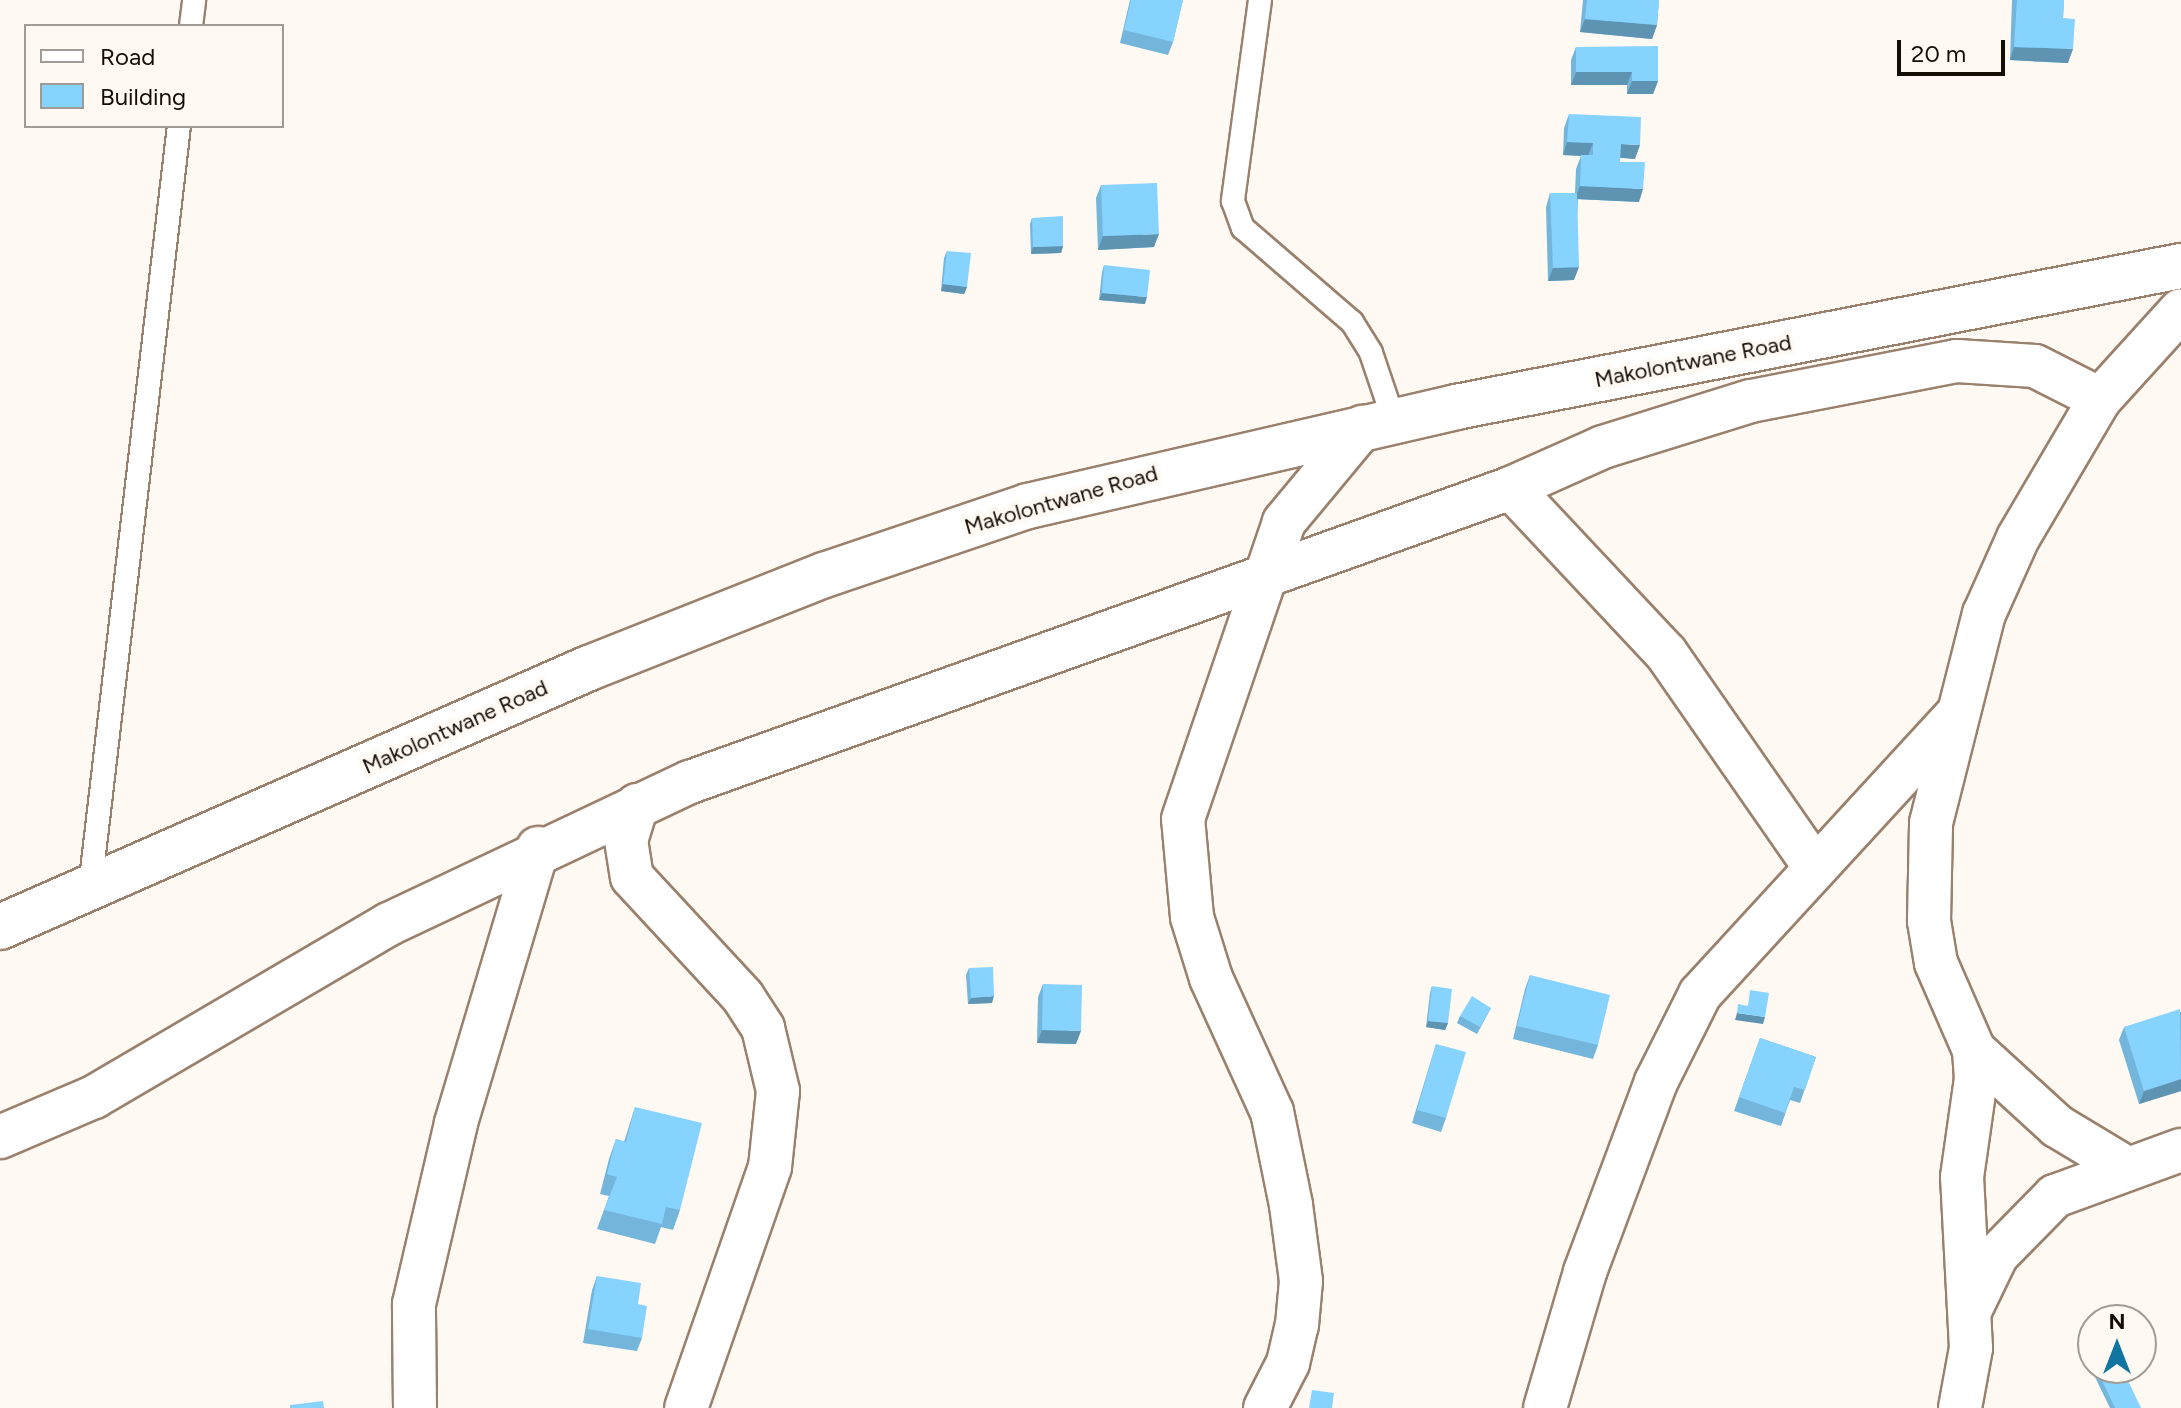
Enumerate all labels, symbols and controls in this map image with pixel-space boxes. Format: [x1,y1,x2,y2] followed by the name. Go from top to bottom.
[24,24,284,128] legend
[1901,24,2009,74] scale bar
[1911,39,1966,68] text: 20 m
[100,42,155,71] text: Road
[100,82,186,111] text: Building
[1592,329,1794,393] street label: Makolontwane Road
[961,460,1161,540] street label: Makolontwane Road
[358,674,552,780] street label: Makolontwane Road
[2077,1304,2157,1384] north arrow
[2108,1308,2126,1335] text: N

